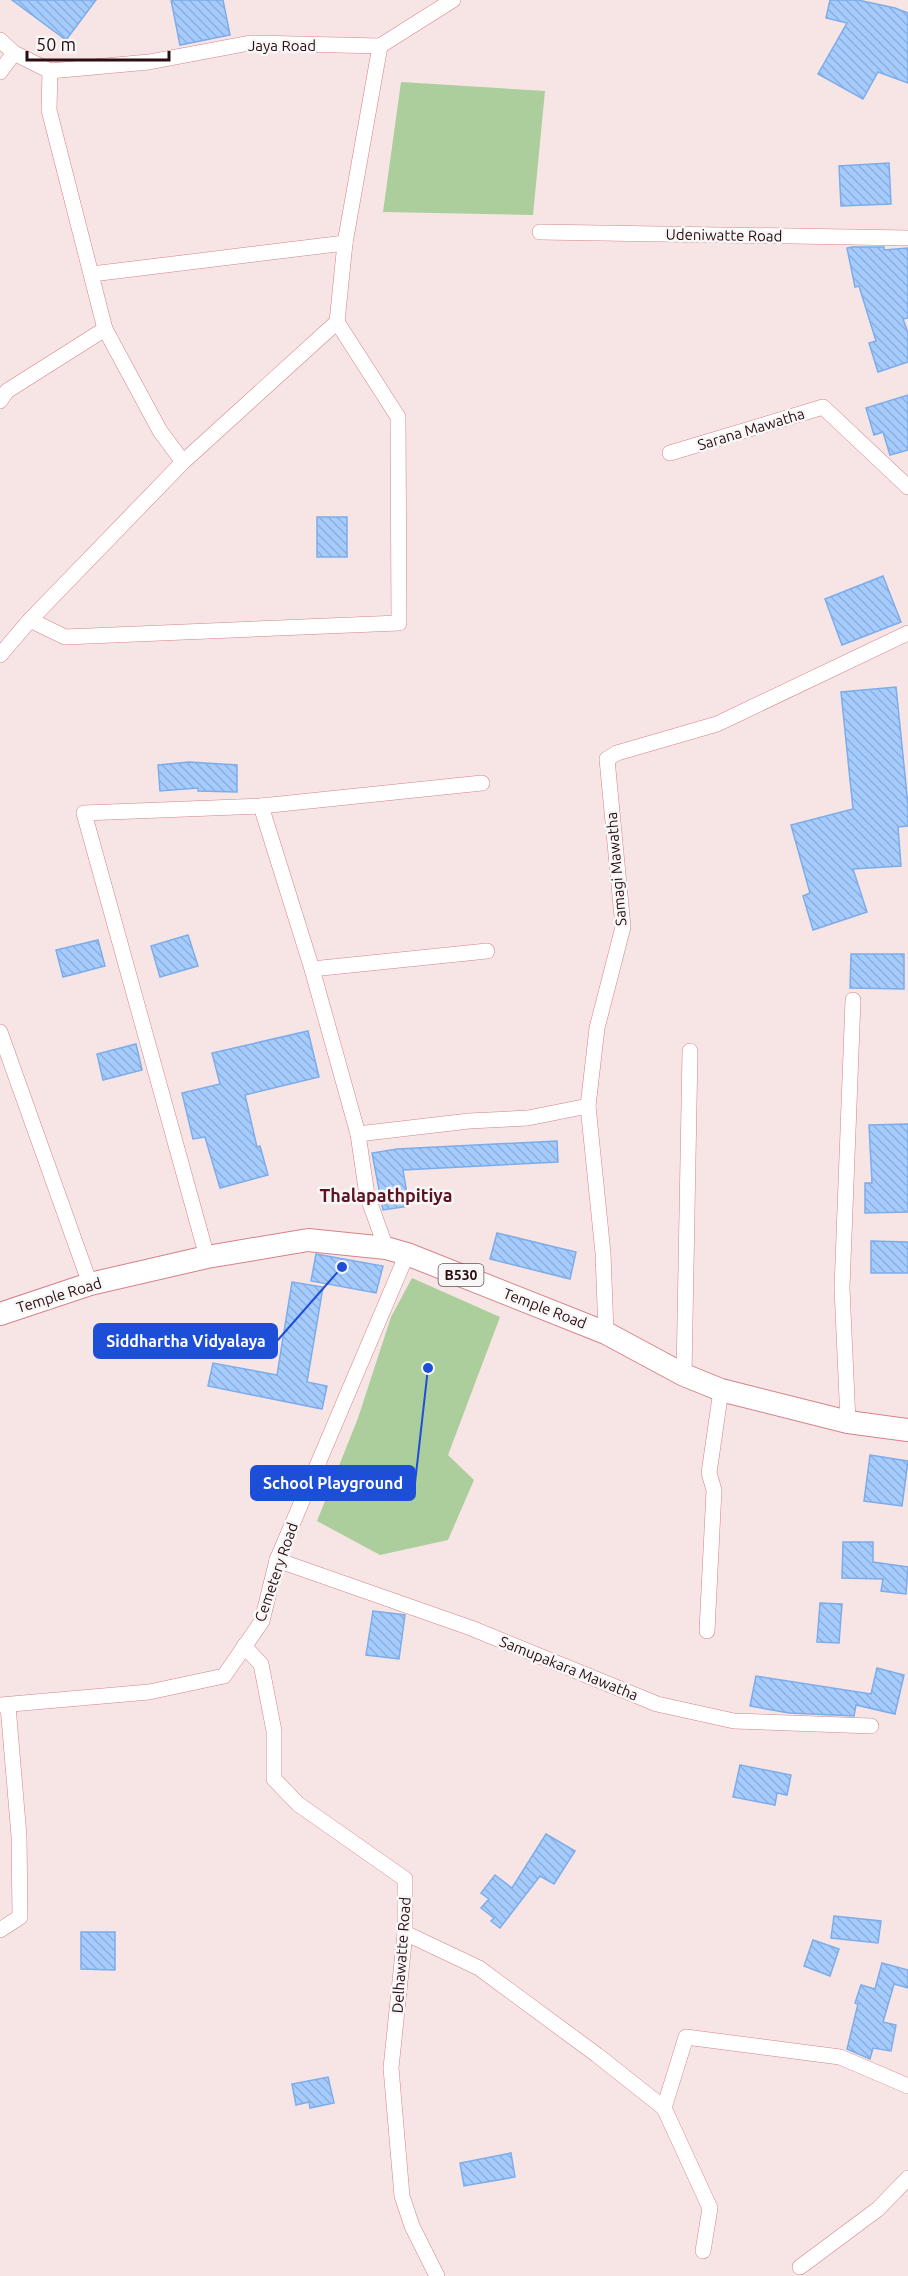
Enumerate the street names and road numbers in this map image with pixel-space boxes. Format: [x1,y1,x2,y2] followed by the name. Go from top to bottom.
[248,37,316,54] street label: Jaya Road
[665,225,783,245] street label: Udeniwatte Road
[695,405,807,453] street label: Sarana Mawatha
[603,811,629,927] street label: Samagi Mawatha
[438,1264,484,1286] road number: B530
[15,1274,103,1316] street label: Temple Road
[501,1284,589,1332] street label: Temple Road
[251,1520,301,1624] street label: Cemetery Road
[497,1632,641,1704] street label: Samupakara Mawatha
[388,1896,414,2014] street label: Delhawatte Road

